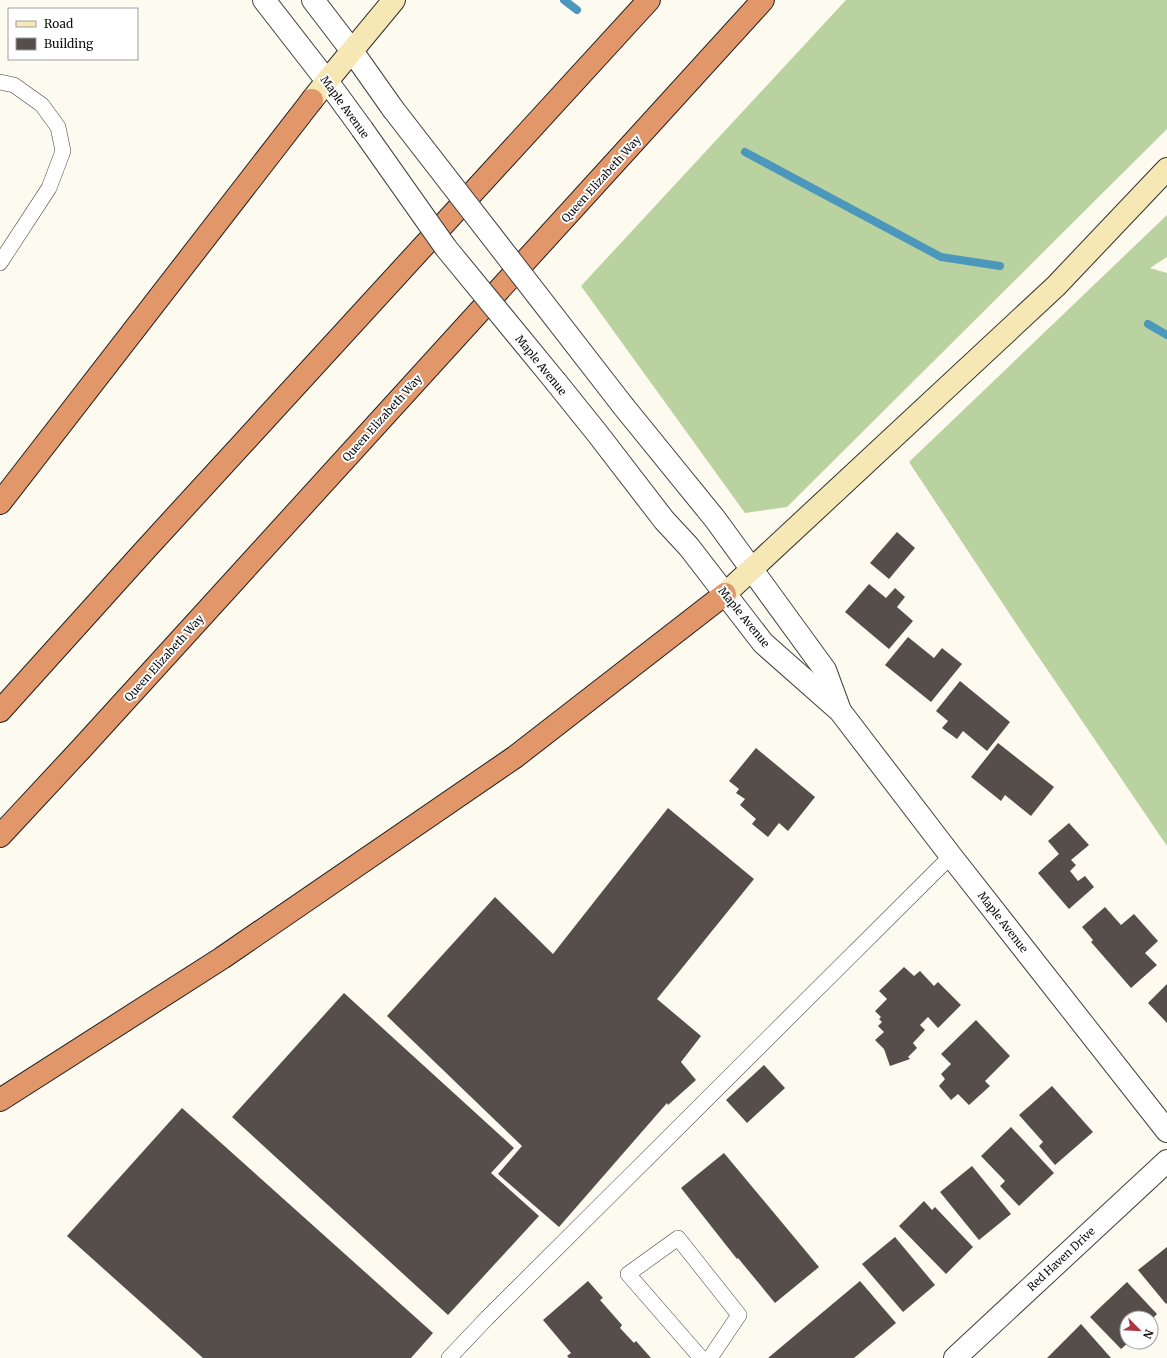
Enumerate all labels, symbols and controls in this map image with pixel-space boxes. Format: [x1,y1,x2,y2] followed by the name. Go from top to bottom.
[8,8,138,60] legend
[44,16,73,31] text: Road
[44,36,94,51] text: Building
[318,73,372,141] street label: Maple Avenue
[558,132,644,225] street label: Queen Elizabeth Way
[512,332,570,398] street label: Maple Avenue
[339,371,425,464] street label: Queen Elizabeth Way
[715,584,773,650] street label: Maple Avenue
[121,611,207,704] street label: Queen Elizabeth Way
[975,889,1031,956] street label: Maple Avenue
[1024,1224,1098,1294] street label: Red Haven Drive
[1119,1310,1159,1350] north arrow
[1140,1327,1156,1341] text: N

